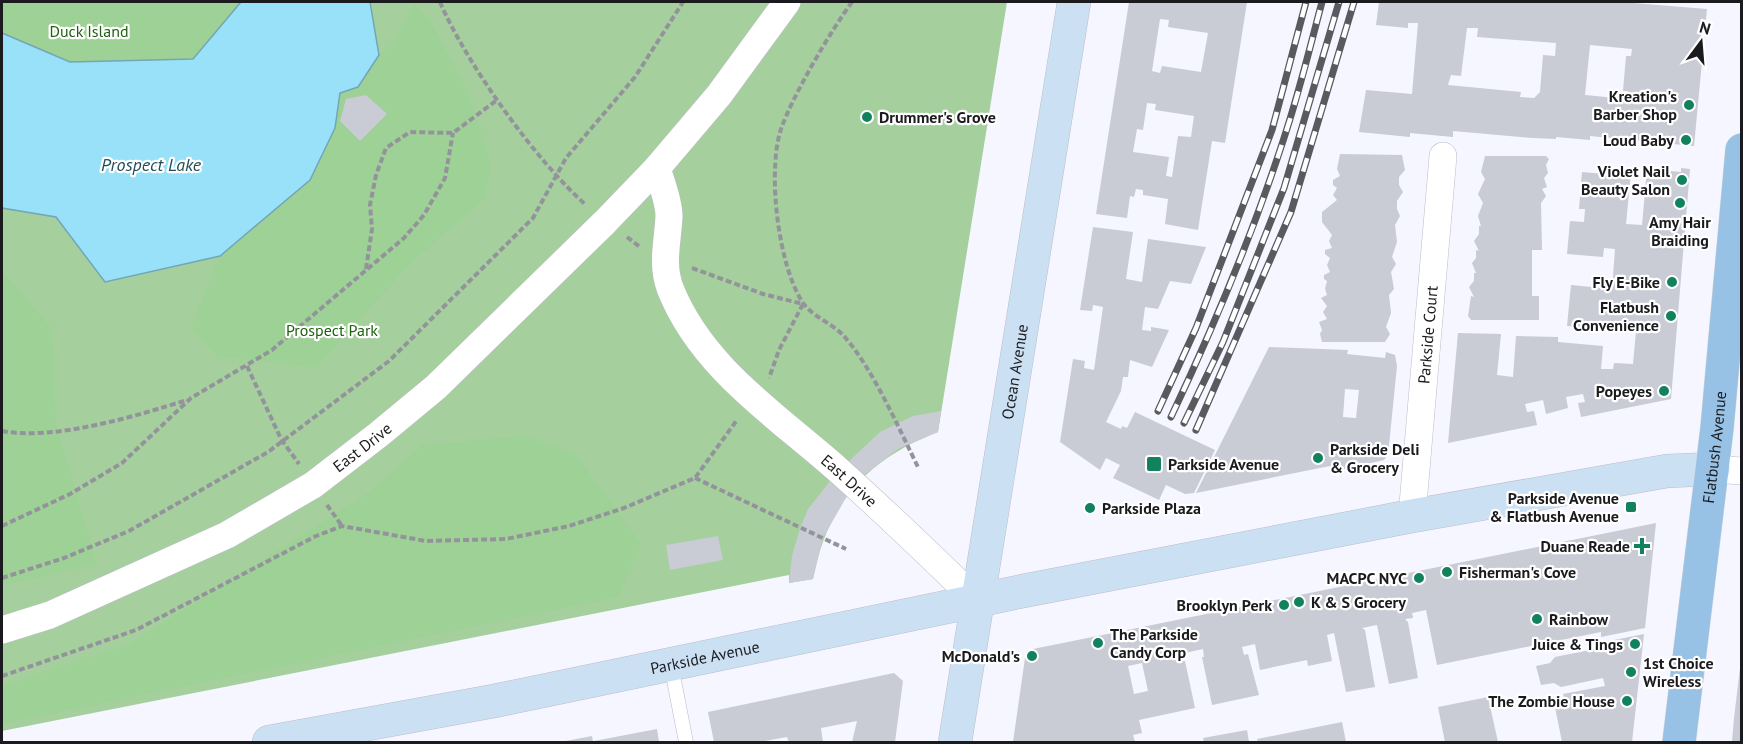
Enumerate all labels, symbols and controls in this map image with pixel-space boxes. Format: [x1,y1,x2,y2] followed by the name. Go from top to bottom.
[1671,12,1731,72] north arrow
[1697,17,1713,39] text: N
[49,21,129,41] park label: Duck Island
[1593,86,1677,124] place label: Kreation's Barber Shop
[1682,98,1696,112] marker: Kreation's Barber Shop
[879,107,996,127] place label: Drummer's Grove
[860,110,874,124] marker: Drummer's Grove
[1603,130,1674,150] place label: Loud Baby
[1679,133,1693,147] marker: Loud Baby
[101,153,202,176] water label: Prospect Lake
[1581,161,1670,199] place label: Violet Nail Beauty Salon
[1675,173,1689,187] marker: Violet Nail Beauty Salon
[1673,196,1687,210] marker: Amy Hair Braiding
[1649,212,1711,250] place label: Amy Hair Braiding
[1592,272,1660,292] place label: Fly E-Bike
[1665,275,1679,289] marker: Fly E-Bike
[1413,284,1442,385] street label: Parkside Court
[1573,297,1659,335] place label: Flatbush Convenience
[1664,309,1678,323] marker: Flatbush Convenience
[286,320,378,340] park label: Prospect Park
[997,323,1032,421] street label: Ocean Avenue
[1596,381,1652,401] place label: Popeyes
[1657,384,1671,398] marker: Popeyes
[1698,390,1730,504] street label: Flatbush Avenue
[329,418,395,476] street label: East Drive
[1330,439,1419,477] place label: Parkside Deli & Grocery
[817,450,882,511] street label: East Drive
[1311,451,1325,465] marker: Parkside Deli & Grocery
[1168,454,1279,474] place label: Parkside Avenue
[1145,455,1163,473] marker: Parkside Avenue
[1490,488,1619,526] place label: Parkside Avenue & Flatbush Avenue
[1102,498,1201,518] place label: Parkside Plaza
[1624,500,1638,514] marker: Parkside Avenue & Flatbush Avenue
[1083,501,1097,515] marker: Parkside Plaza
[1541,536,1630,556] place label: Duane Reade
[1635,539,1649,553] marker: Duane Reade
[1459,562,1576,582] place label: Fisherman's Cove
[1440,565,1454,579] marker: Fisherman's Cove
[1327,568,1407,588] place label: MACPC NYC
[1412,571,1426,585] marker: MACPC NYC
[1311,592,1406,612] place label: K & S Grocery
[1177,595,1272,615] place label: Brooklyn Perk
[1292,595,1306,609] marker: K & S Grocery
[1277,598,1291,612] marker: Brooklyn Perk
[1549,609,1609,629] place label: Rainbow
[1530,612,1544,626] marker: Rainbow
[1110,624,1198,662] place label: The Parkside Candy Corp
[1531,634,1623,654] place label: Juice & Tings
[648,636,761,678] street label: Parkside Avenue
[1091,636,1105,650] marker: The Parkside Candy Corp
[1628,637,1642,651] marker: Juice & Tings
[942,646,1020,666] place label: McDonald's
[1025,649,1039,663] marker: McDonald's
[1643,653,1714,691] place label: 1st Choice Wireless
[1624,665,1638,679] marker: 1st Choice Wireless
[1488,691,1615,711] place label: The Zombie House
[1620,694,1634,708] marker: The Zombie House

